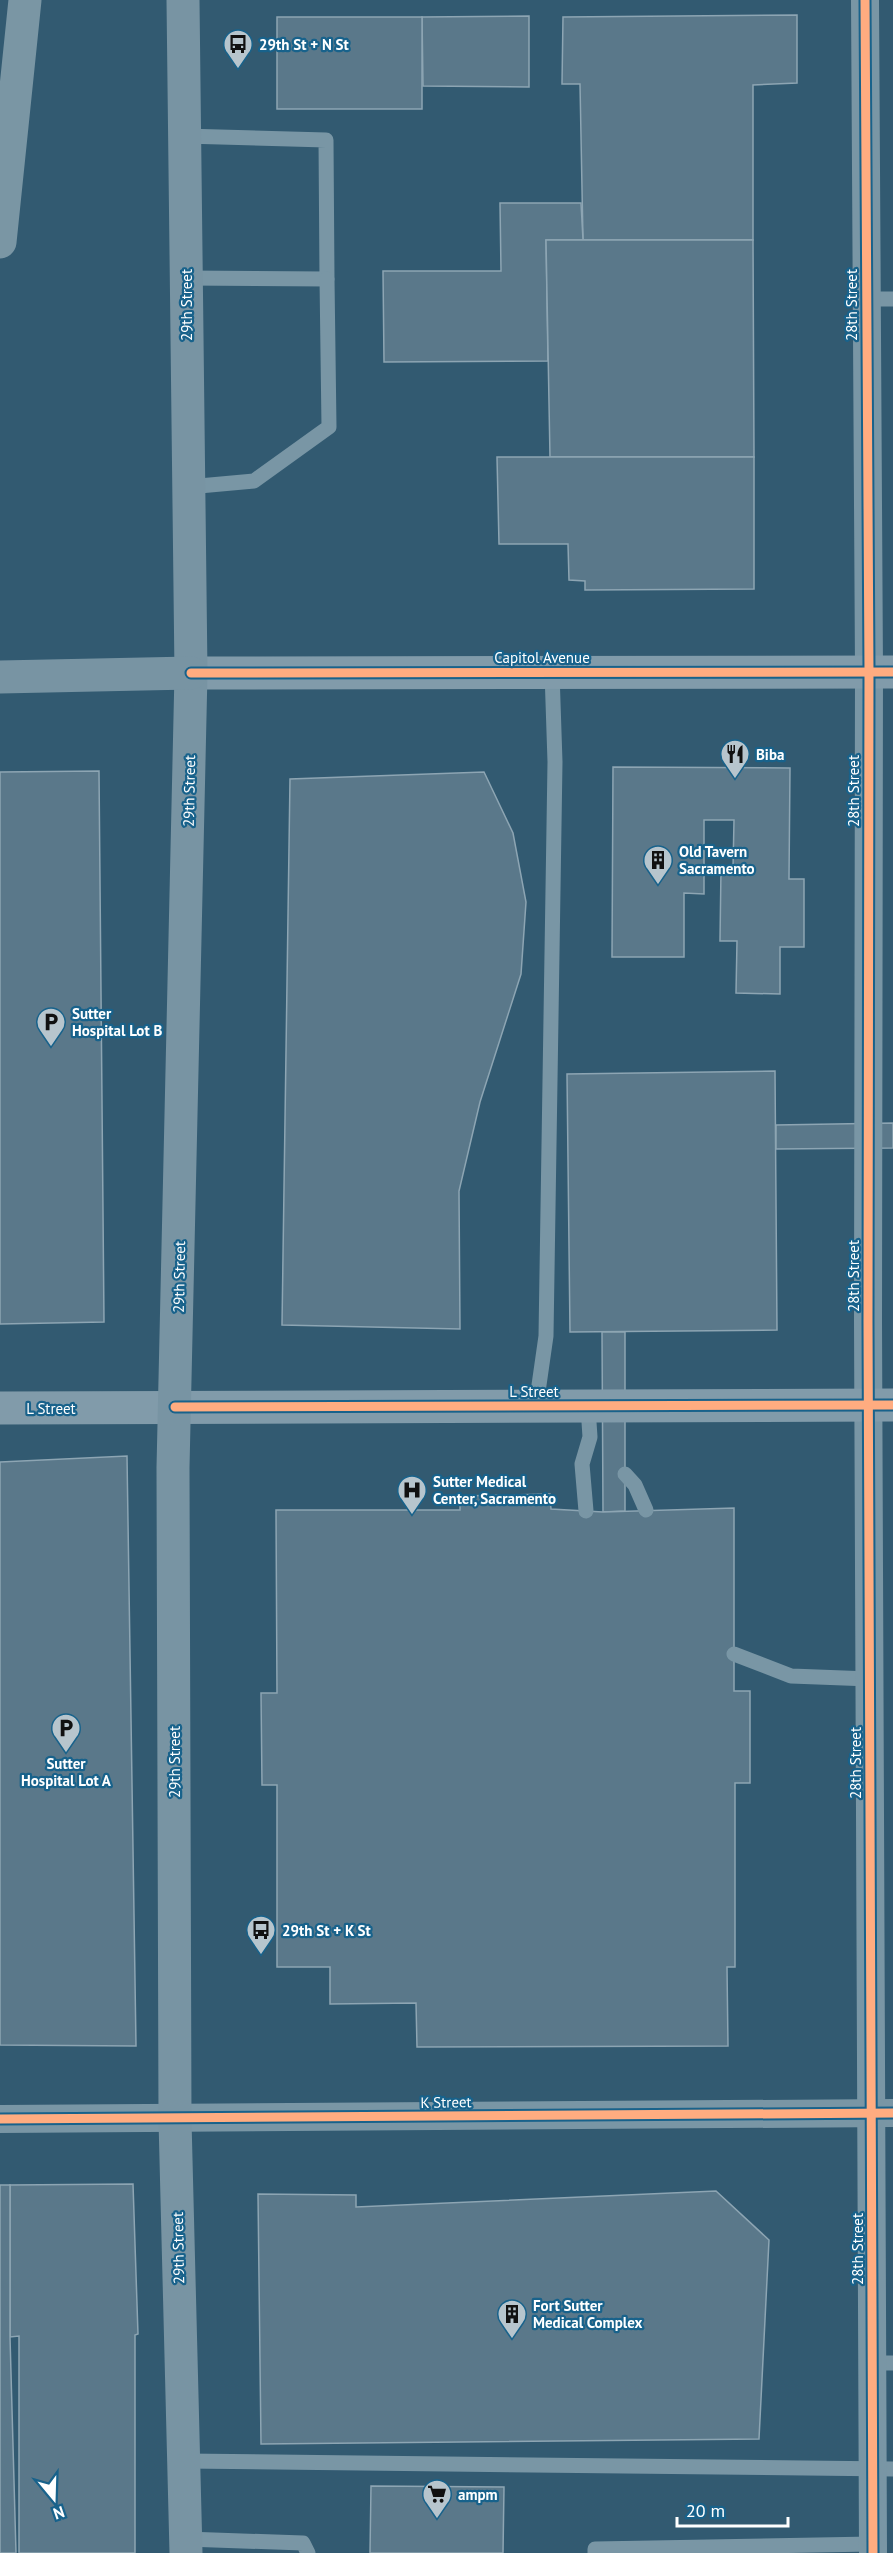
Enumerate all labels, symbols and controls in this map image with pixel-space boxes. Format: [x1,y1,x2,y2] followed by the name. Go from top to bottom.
[222,28,254,70] bus stop icon: 29th St + N St
[259,35,349,54] place label: 29th St + N St
[177,269,196,341] street label: 29th Street
[842,269,861,341] street label: 28th Street
[494,648,590,667] street label: Capitol Avenue
[719,738,751,780] restaurant icon: Biba
[756,745,784,764] place label: Biba
[179,755,199,827] street label: 29th Street
[844,755,863,827] street label: 28th Street
[679,842,755,878] place label: Old Tavern Sacramento
[642,844,674,886] building icon: Old Tavern Sacramento
[72,1004,162,1040] place label: Sutter Hospital Lot B
[35,1006,67,1048] parking icon: Sutter Hospital Lot B
[844,1240,863,1312] street label: 28th Street
[169,1241,189,1313] street label: 29th Street
[509,1382,559,1401] street label: L Street
[26,1399,76,1418] street label: L Street
[433,1472,556,1508] place label: Sutter Medical Center, Sacramento
[396,1474,428,1516] hospital icon: Sutter Medical Center, Sacramento
[50,1712,82,1754] parking icon: Sutter Hospital Lot A
[165,1726,184,1798] street label: 29th Street
[846,1727,865,1799] street label: 28th Street
[21,1754,112,1790] place label: Sutter Hospital Lot A
[245,1914,277,1956] bus stop icon: 29th St + K St
[282,1921,371,1940] place label: 29th St + K St
[420,2092,472,2112] street label: K Street
[168,2212,188,2284] street label: 29th Street
[848,2213,867,2285] street label: 28th Street
[533,2296,642,2332] place label: Fort Sutter Medical Complex
[496,2298,528,2340] building icon: Fort Sutter Medical Complex
[24,2469,84,2529] north arrow
[421,2478,453,2520] supermarket icon: ampm
[458,2485,498,2504] place label: ampm
[677,2490,788,2528] scale bar
[686,2499,725,2522] text: 20 m
[51,2502,67,2524] text: N

